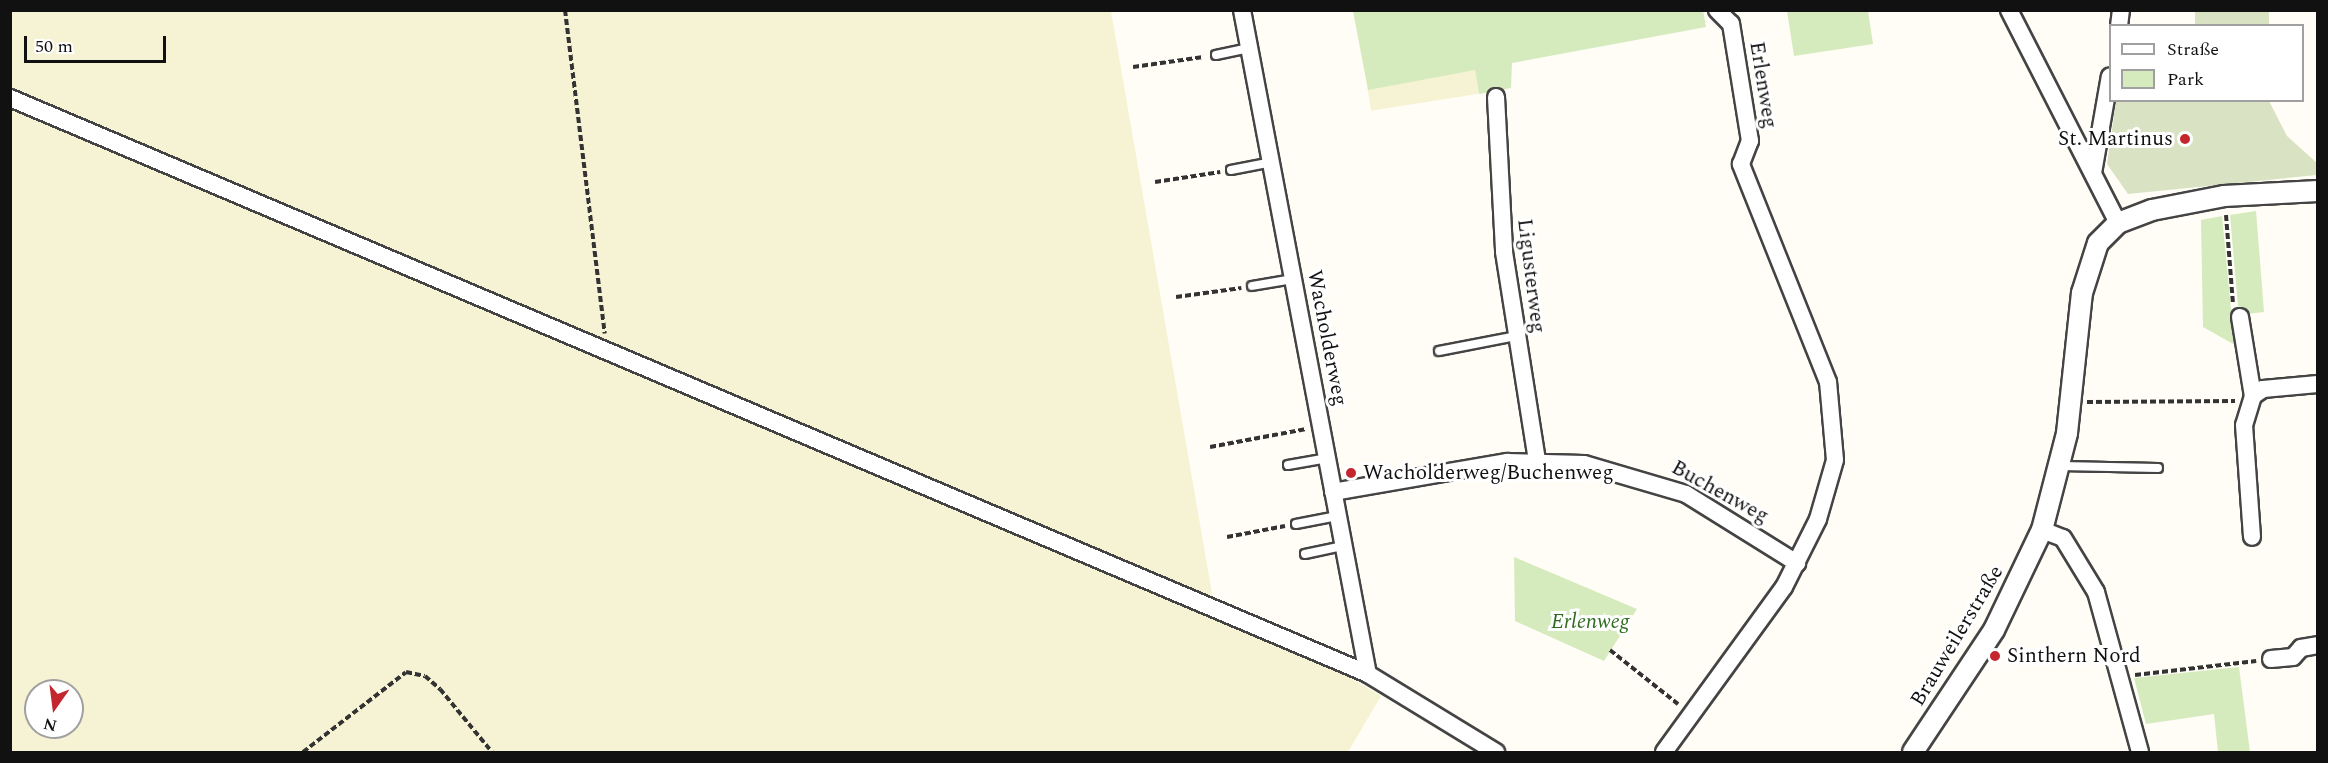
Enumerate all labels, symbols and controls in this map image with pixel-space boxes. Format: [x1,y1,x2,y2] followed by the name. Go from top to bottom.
[27,24,170,62] scale bar
[2109,24,2304,102] legend
[35,33,73,60] text: 50 m
[2167,36,2219,63] text: Straße
[1744,40,1782,130] street label: Erlenweg
[2167,66,2204,93] text: Park
[2058,126,2173,152] place label: St. Martinus
[2178,132,2192,146] marker: St. Martinus
[1511,217,1551,335] street label: Ligusterweg
[1301,268,1353,408] street label: Wacholderweg
[1667,455,1773,529] street label: Buchenweg
[1363,460,1614,486] place label: Wacholderweg/Buchenweg
[1344,466,1358,480] marker: Wacholderweg/Buchenweg
[1905,561,2009,711] street label: Brauweilerstraße
[1551,609,1629,635] park label: Erlenweg
[2007,643,2141,669] place label: Sinthern Nord
[1988,649,2002,663] marker: Sinthern Nord
[24,679,84,739] north arrow
[41,711,59,738] text: N

